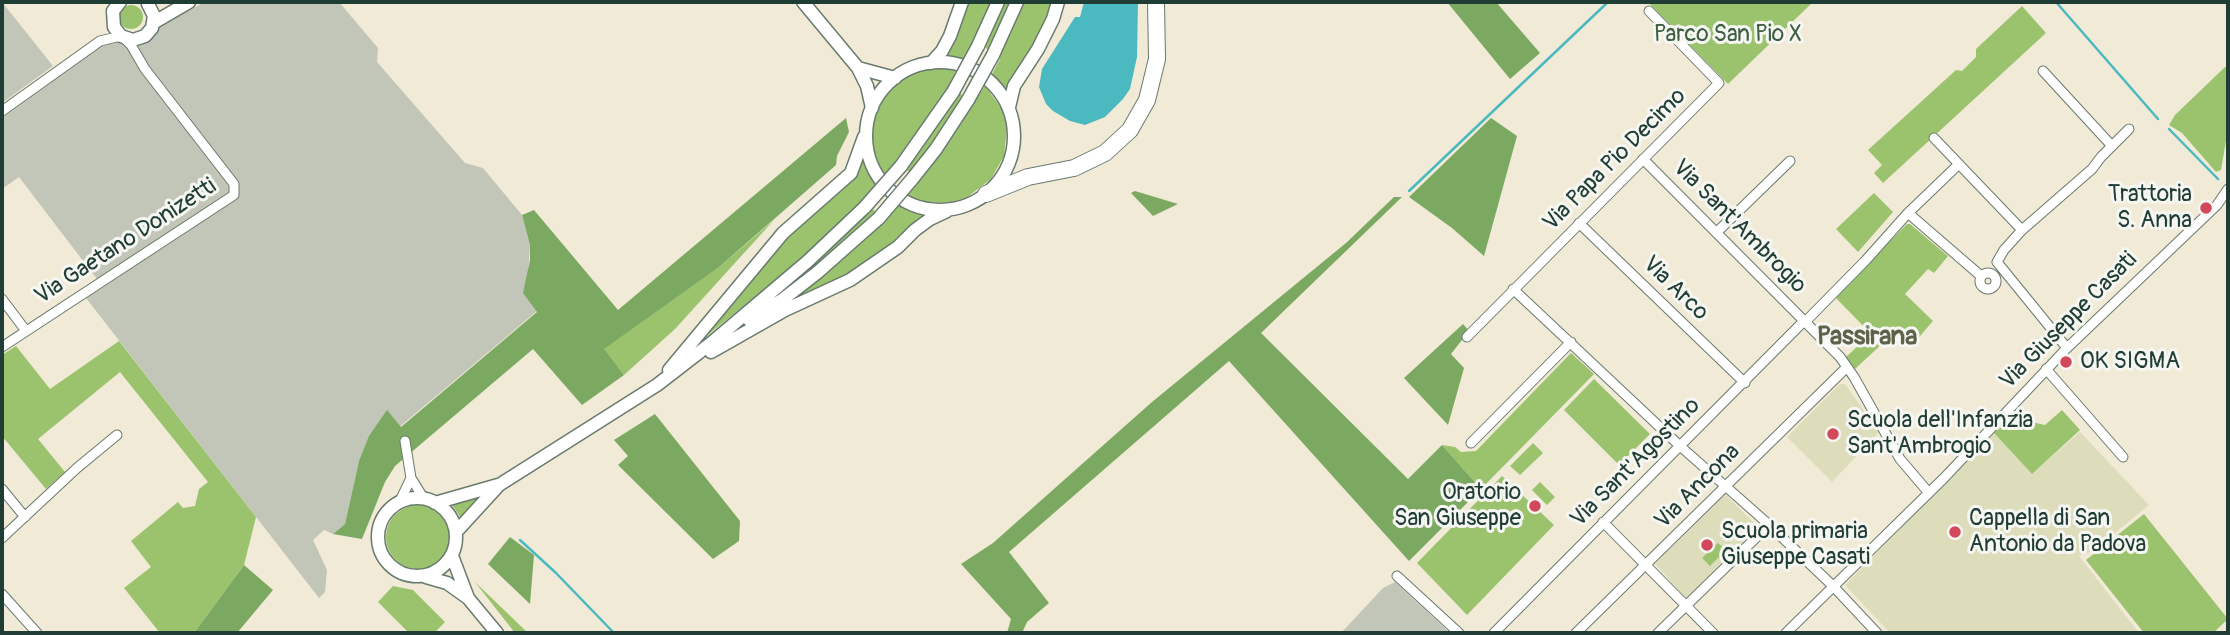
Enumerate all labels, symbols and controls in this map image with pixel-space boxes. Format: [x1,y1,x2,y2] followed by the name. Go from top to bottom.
[1654,21,1802,49] park label: Parco San Pio X
[1538,83,1692,237] street label: Via Papa Pio Decimo
[1666,154,1812,300] street label: Via Sant'Ambrogio
[30,173,222,311] street label: Via Gaetano Donizetti
[2108,181,2192,235] place label: Trattoria S. Anna
[2198,200,2214,216] marker: Trattoria S. Anna
[1995,247,2143,395] street label: Via Giuseppe Casati
[1636,251,1714,327] street label: Via Arco
[1817,321,1917,353] district label: Passirana
[2080,348,2180,376] place label: OK SIGMA
[2058,354,2074,370] marker: OK SIGMA
[1566,393,1706,533] street label: Via Sant'Agostino
[1847,407,2033,461] place label: Scuola dell'Infanzia Sant'Ambrogio
[1825,426,1841,442] marker: Scuola dell'Infanzia Sant'Ambrogio
[1650,439,1746,535] street label: Via Ancona
[1394,479,1521,533] place label: Oratorio San Giuseppe
[1527,498,1543,514] marker: Oratorio San Giuseppe
[1969,505,2146,559] place label: Cappella di San Antonio da Padova
[1721,518,1870,572] place label: Scuola primaria Giuseppe Casati
[1947,524,1963,540] marker: Cappella di San Antonio da Padova
[1699,537,1715,553] marker: Scuola primaria Giuseppe Casati

